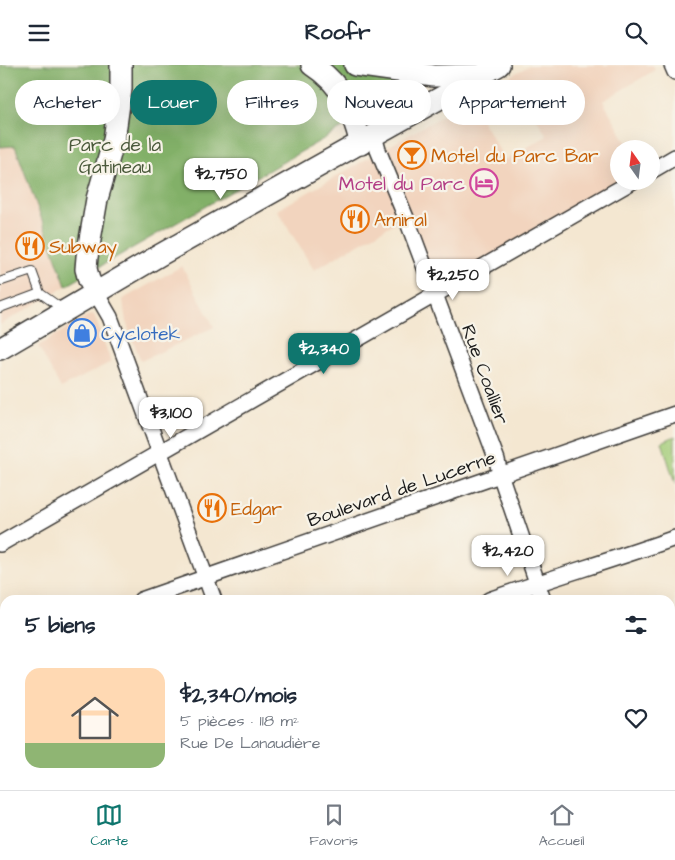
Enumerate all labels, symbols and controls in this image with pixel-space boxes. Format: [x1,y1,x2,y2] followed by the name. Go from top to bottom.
[305,17,370,48] text: Roofr
[25,19,53,47] icon: menu
[622,19,650,47] icon: search
[15,80,120,125] chip: Acheter
[130,80,217,125] chip: Louer
[227,80,317,125] chip: Filtres
[327,80,431,125] chip: Nouveau
[441,80,585,125] chip: Appartement
[69,132,161,181] park label: Parc de la Gatineau
[397,140,427,170] bar icon: Motel du Parc Bar
[610,140,660,190] north arrow
[610,140,660,190] map controls
[431,143,599,170] place label: Motel du Parc Bar
[180,157,262,200] pin: $2,750
[195,163,247,185] text: $2,750
[469,168,499,198] hotel icon: Motel du Parc
[339,171,465,198] place label: Motel du Parc
[340,204,370,234] restaurant icon: Amiral
[374,207,427,234] place label: Amiral
[15,231,45,261] restaurant icon: Subway
[49,234,118,262] place label: Subway
[412,259,494,301] pin: $2,250
[427,264,479,286] text: $2,250
[67,318,97,348] shop icon: Cyclotek
[101,321,181,349] place label: Cyclotek
[454,321,515,429] street label: Rue Coallier
[283,333,365,375] pin: $2,340
[299,338,349,360] text: $2,340
[130,397,212,439] pin: $3,100
[150,402,192,424] text: $3,100
[304,445,499,534] street label: Boulevard de Lucerne
[197,493,227,523] restaurant icon: Edgar
[231,496,282,524] place label: Edgar
[467,535,549,577] pin: $2,420
[482,540,534,562] text: $2,420
[25,611,96,640] text: 5 biens
[622,611,650,639] icon: filters
[180,681,297,710] text: $2,340/mois
[65,688,125,748] icon: home
[622,704,650,732] icon: heart
[180,710,299,732] text: 5 pièces · 118 m²
[180,732,320,754] text: Rue De Lanaudière
[90,801,128,851] tab: Carte
[309,801,358,851] tab: Favoris
[539,801,585,851] tab: Accueil

